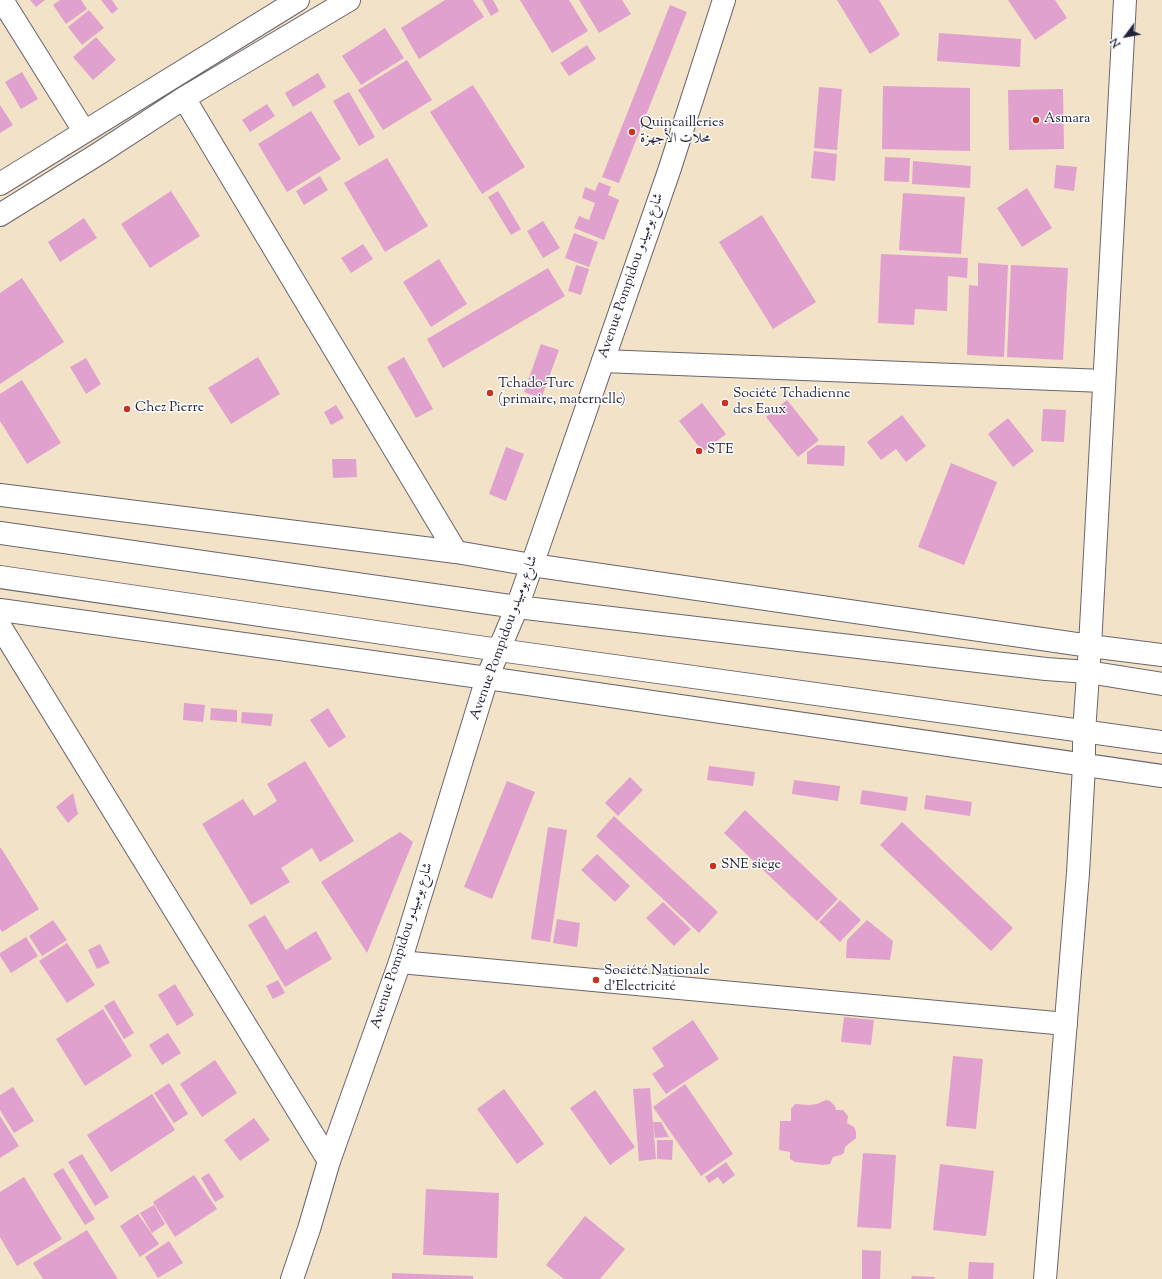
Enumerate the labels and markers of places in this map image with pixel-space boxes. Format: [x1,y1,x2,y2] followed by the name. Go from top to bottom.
[1044,112,1090,128] place label: Asmara
[1031,115,1041,125] marker: Asmara
[640,116,724,148] place label: Quincailleries محلات الأجهزة
[627,127,637,137] marker: Quincailleries محلات الأجهزة
[498,377,626,410] place label: Tchado-Turc (primaire, maternelle)
[733,387,851,420] place label: Société Tchadienne des Eaux
[485,388,495,398] marker: Tchado-Turc (primaire, maternelle)
[720,398,730,408] marker: Société Tchadienne des Eaux
[135,401,204,417] place label: Chez Pierre
[122,404,132,414] marker: Chez Pierre
[707,443,734,459] place label: STE
[694,446,704,456] marker: STE
[721,858,781,874] place label: SNE siège
[708,861,718,871] marker: SNE siège
[604,964,710,996] place label: Société Nationale d’Electricité
[591,975,601,985] marker: Société Nationale d’Electricité

